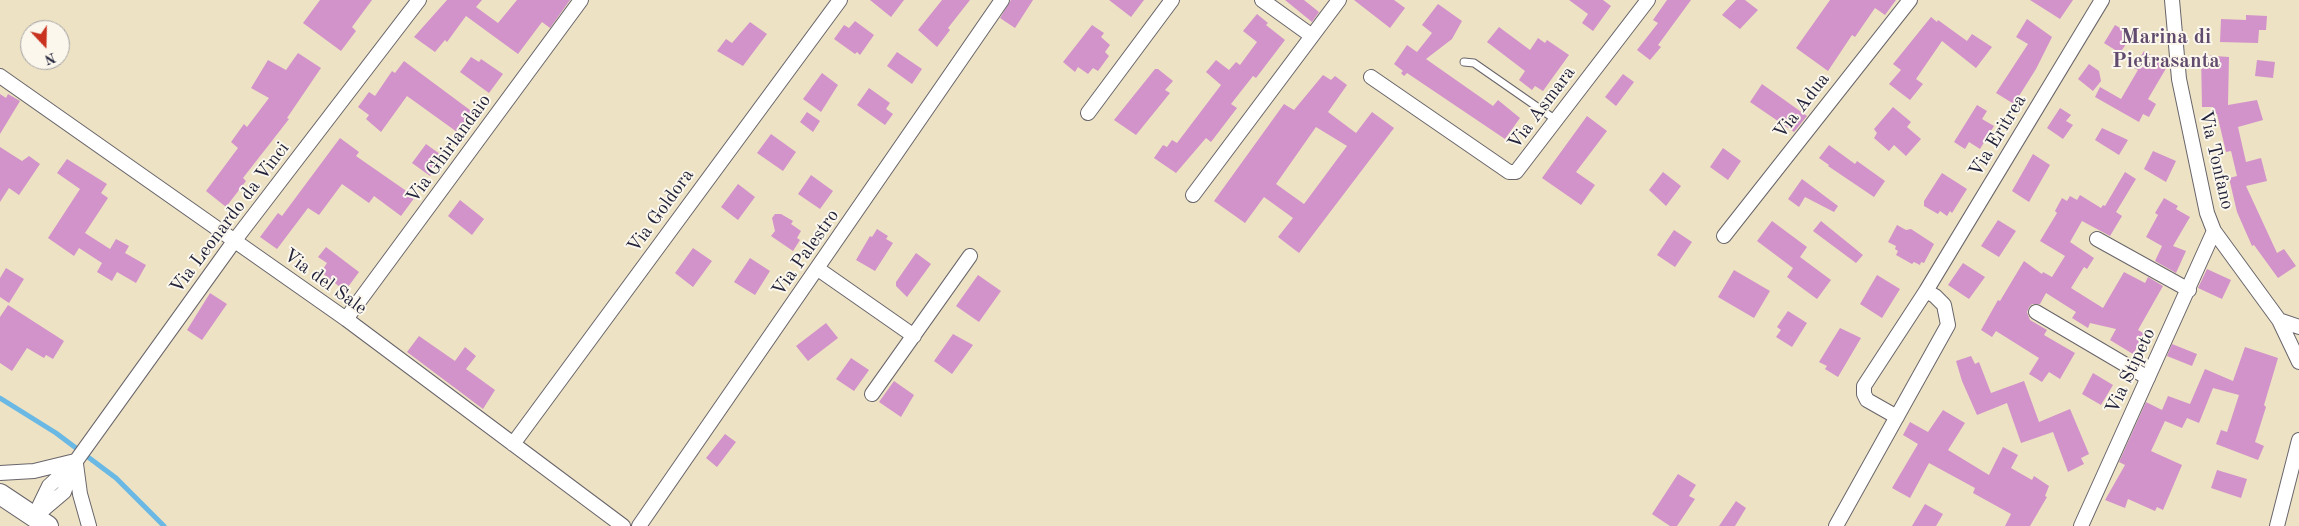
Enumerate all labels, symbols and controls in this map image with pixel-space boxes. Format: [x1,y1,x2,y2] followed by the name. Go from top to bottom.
[20,20,70,70] north arrow
[2112,24,2220,74] district label: Marina di Pietrasanta
[43,50,58,67] text: N
[1503,62,1581,154] street label: Via Asmara
[1769,68,1835,144] street label: Via Adua
[402,90,496,208] street label: Via Ghirlandaio
[1964,91,2032,181] street label: Via Eritrea
[2194,108,2238,212] street label: Via Tonfano
[166,138,294,298] street label: Via Leonardo da Vinci
[623,164,699,258] street label: Via Goldora
[768,205,844,301] street label: Via Palestro
[279,244,371,320] street label: Via del Sale
[2101,325,2161,417] street label: Via Stipeto

